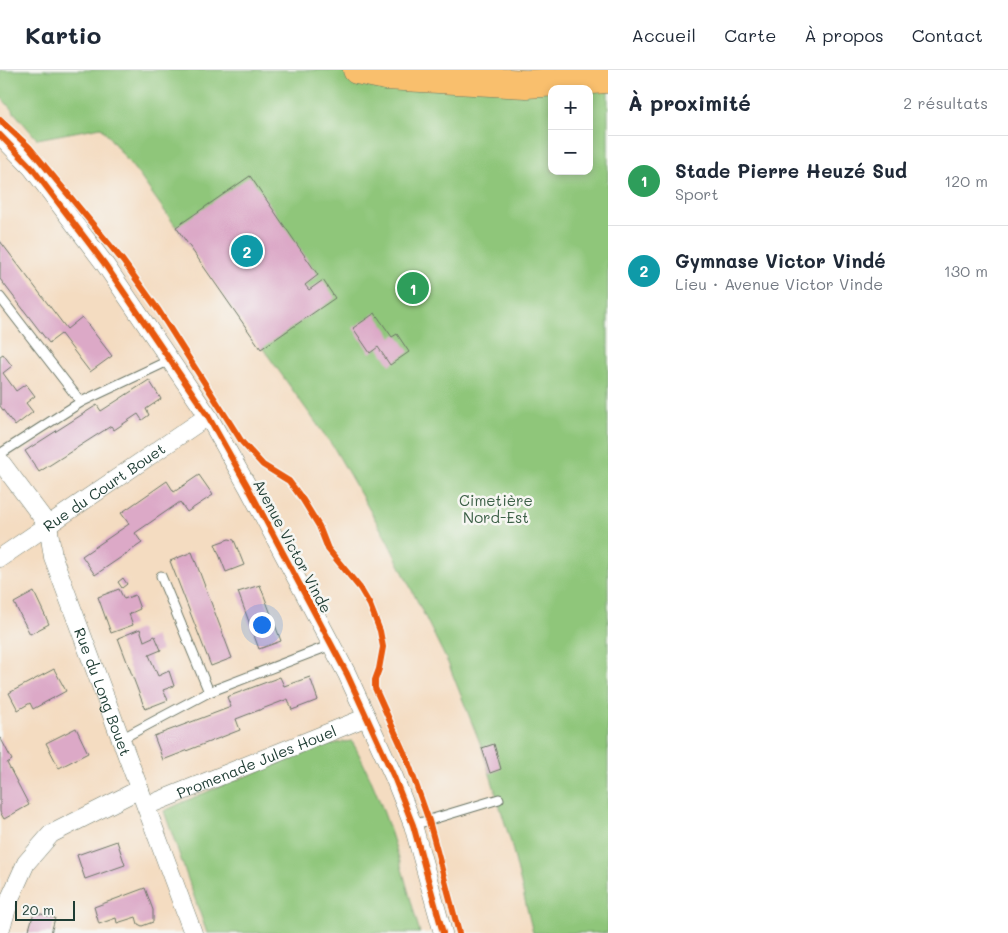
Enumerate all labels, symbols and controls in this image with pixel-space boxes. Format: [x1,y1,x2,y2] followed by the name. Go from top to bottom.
[25,19,101,50] text: Kartio
[631,23,696,47] text: Accueil
[724,23,776,47] text: Carte
[804,23,884,47] text: À propos
[912,23,983,47] text: Contact
[548,85,593,175] map controls
[548,85,593,130] button: +
[628,89,751,116] text: À proximité
[903,92,988,113] text: 2 résultats
[548,130,593,175] button: −
[675,158,907,183] text: Stade Pierre Heuzé Sud
[640,170,648,191] text: 1
[944,170,988,191] text: 120 m
[675,183,718,204] text: Sport
[231,232,263,270] pin: 2
[675,248,886,273] text: Gymnase Victor Vindé
[640,260,648,281] text: 2
[944,260,988,281] text: 130 m
[397,269,429,307] pin: 1
[675,273,883,294] text: Lieu · Avenue Victor Vinde
[39,438,169,536] street label: Rue du Court Bouet
[249,476,337,616] street label: Avenue Victor Vinde
[459,490,533,527] park label: Cimetière Nord-Est
[249,612,275,638] your location
[70,625,136,759] street label: Rue du Long Bouet
[173,720,339,803] street label: Promenade Jules Houel
[15,898,75,921] scale bar
[22,900,54,919] text: 20 m

